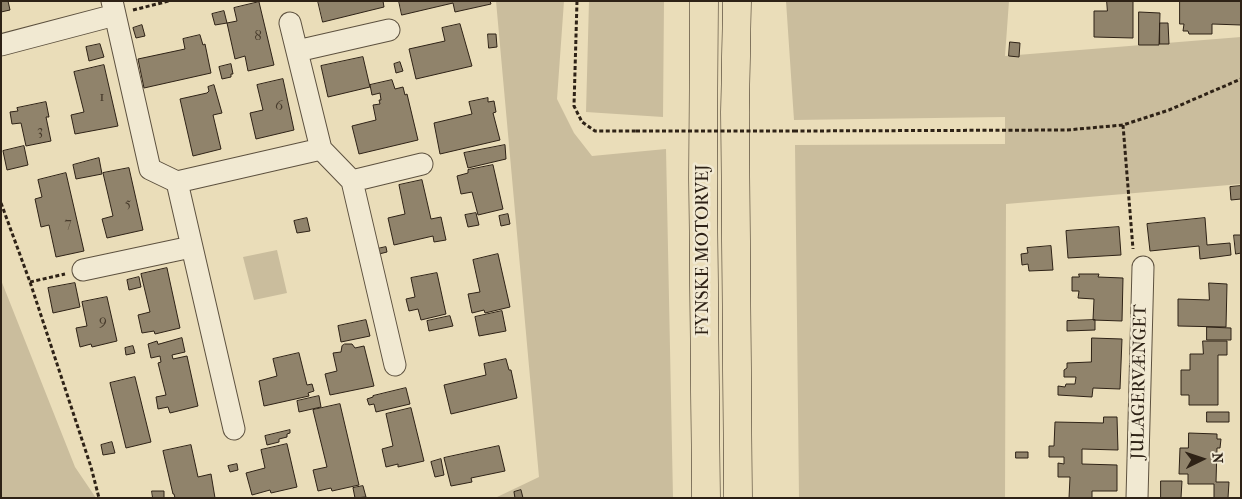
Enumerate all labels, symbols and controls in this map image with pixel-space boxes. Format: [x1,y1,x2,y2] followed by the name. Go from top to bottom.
[254,27,262,45] house number: 8
[99,88,105,106] house number: 1
[275,97,283,115] house number: 6
[37,122,43,140] house number: 3
[693,164,715,336] street label: FYNSKE MOTORVEJ
[125,194,131,212] house number: 5
[64,214,72,232] house number: 7
[1128,304,1152,460] street label: JULAGERVÆNGET
[99,312,107,330] house number: 9
[1177,434,1227,484] north arrow
[1209,452,1226,464] text: N

